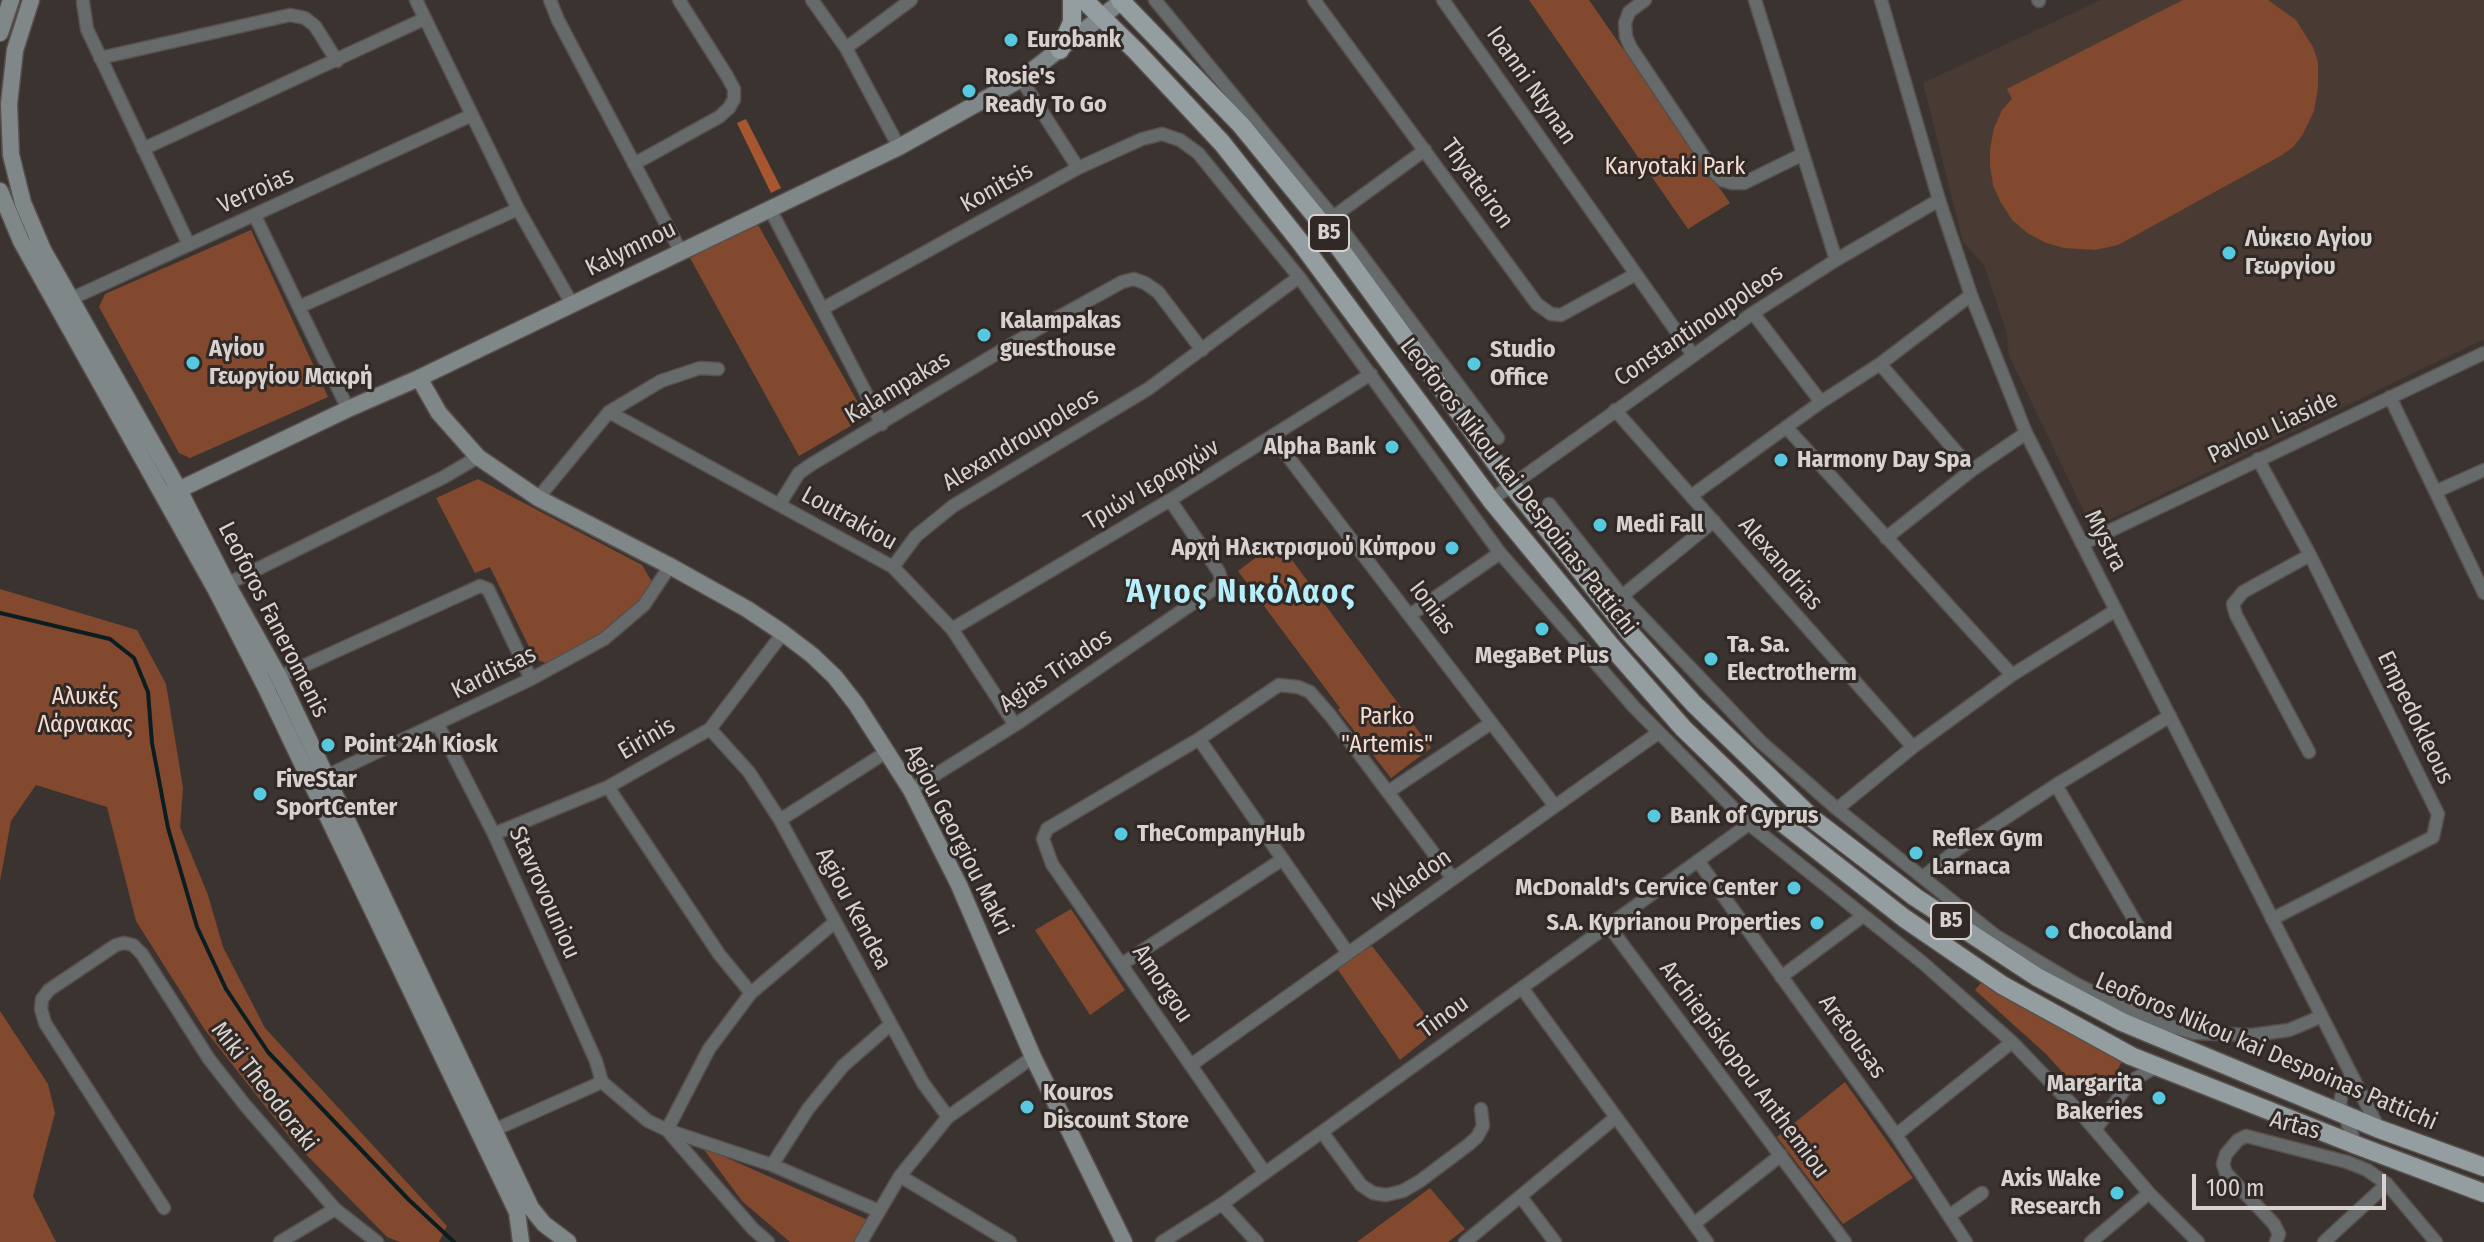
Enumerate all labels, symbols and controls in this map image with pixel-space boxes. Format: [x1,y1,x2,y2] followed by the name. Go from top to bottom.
[1480,21,1582,151] street label: Ioanni Ntynan
[1027,26,1121,54] place label: Eurobank
[1002,31,1020,49] marker: Eurobank
[985,63,1107,119] place label: Rosie's Ready To Go
[960,82,978,100] marker: Rosie's Ready To Go
[1435,133,1519,235] street label: Thyateiron
[1605,153,1745,181] park label: Karyotaki Park
[956,156,1038,220] street label: Konitsis
[214,162,298,220] street label: Verroias
[581,215,681,283] street label: Kalymnou
[1309,215,1349,251] road number: B5
[2245,225,2372,281] place label: Λύκειο Αγίου Γεωργίου
[2220,244,2238,262] marker: Λύκειο Αγίου Γεωργίου
[1609,259,1789,393] street label: Constantinoupoleos
[1000,307,1121,363] place label: Kalampakas guesthouse
[975,326,993,344] marker: Kalampakas guesthouse
[1393,333,1643,641] street label: Leoforos Nikou kai Despoinas Pattichi
[209,335,373,391] place label: Αγίου Γεωργίου Μακρή
[1490,336,1555,392] place label: Studio Office
[840,345,956,431] street label: Kalampakas
[184,354,202,372] marker: Αγίου Γεωργίου Μακρή
[1465,355,1483,373] marker: Studio Office
[938,382,1104,498] street label: Alexandroupoleos
[2204,385,2342,471] street label: Pavlou Liaside
[1079,433,1225,537] street label: Τριών Ιεραρχών
[1264,433,1376,461] place label: Alpha Bank
[1383,438,1401,456] marker: Alpha Bank
[1797,446,1971,474] place label: Harmony Day Spa
[1772,451,1790,469] marker: Harmony Day Spa
[796,481,902,557] street label: Loutrakiou
[2077,505,2133,577] street label: Mystra
[1616,511,1704,539] place label: Medi Fall
[1732,511,1828,617] street label: Alexandrias
[1591,516,1609,534] marker: Medi Fall
[211,517,335,723] street label: Leoforos Faneromenis
[1171,534,1436,562] place label: Αρχή Ηλεκτρισμού Κύπρου
[1443,539,1461,557] marker: Αρχή Ηλεκτρισμού Κύπρου
[1124,574,1356,612] district label: Άγιος Νικόλαος
[1403,576,1461,640] street label: Ionias
[1533,620,1551,638] marker: MegaBet Plus
[994,623,1118,719] street label: Agias Triados
[1727,631,1857,687] place label: Ta. Sa. Electrotherm
[447,640,541,706] street label: Karditsas
[1475,642,1609,670] place label: MegaBet Plus
[2370,647,2460,789] street label: Empedokleous
[1702,650,1720,668] marker: Ta. Sa. Electrotherm
[37,683,133,739] park label: Αλυκές Λάρνακας
[1341,703,1433,759] park label: Parko "Artemis"
[614,711,680,767] street label: Eirinis
[344,731,498,759] place label: Point 24h Kiosk
[319,736,337,754] marker: Point 24h Kiosk
[898,740,1018,940] street label: Agiou Georgiou Makri
[276,766,397,822] place label: FiveStar SportCenter
[251,785,269,803] marker: FiveStar SportCenter
[1670,802,1818,830] place label: Bank of Cyprus
[1645,807,1663,825] marker: Bank of Cyprus
[1137,820,1305,848] place label: TheCompanyHub
[502,822,586,964] street label: Stavrovouniou
[1112,825,1130,843] marker: TheCompanyHub
[1932,825,2043,881] place label: Reflex Gym Larnaca
[809,843,897,975] street label: Agiou Kendea
[1367,843,1457,919] street label: Kykladon
[1907,844,1925,862] marker: Reflex Gym Larnaca
[1515,874,1778,902] place label: McDonald's Cervice Center
[1785,879,1803,897] marker: McDonald's Cervice Center
[1931,903,1971,939] road number: B5
[1547,909,1801,937] place label: S.A. Kyprianou Properties
[1808,914,1826,932] marker: S.A. Kyprianou Properties
[2068,918,2173,946] place label: Chocoland
[2043,923,2061,941] marker: Chocoland
[1126,940,1198,1028] street label: Amorgou
[1653,956,1835,1184] street label: Archiepiskopou Anthemiou
[2091,967,2441,1137] street label: Leoforos Nikou kai Despoinas Pattichi
[1413,989,1475,1045] street label: Tinou
[1812,989,1892,1085] street label: Aretousas
[205,1017,323,1157] street label: Miki Theodoraki
[2047,1070,2143,1126] place label: Margarita Bakeries
[1043,1079,1189,1135] place label: Kouros Discount Store
[2150,1089,2168,1107] marker: Margarita Bakeries
[1018,1098,1036,1116] marker: Kouros Discount Store
[2267,1106,2323,1146] street label: Artas
[2196,1158,2390,1208] scale bar
[2001,1165,2101,1221] place label: Axis Wake Research
[2206,1174,2264,1202] text: 100 m
[2108,1184,2126,1202] marker: Axis Wake Research

